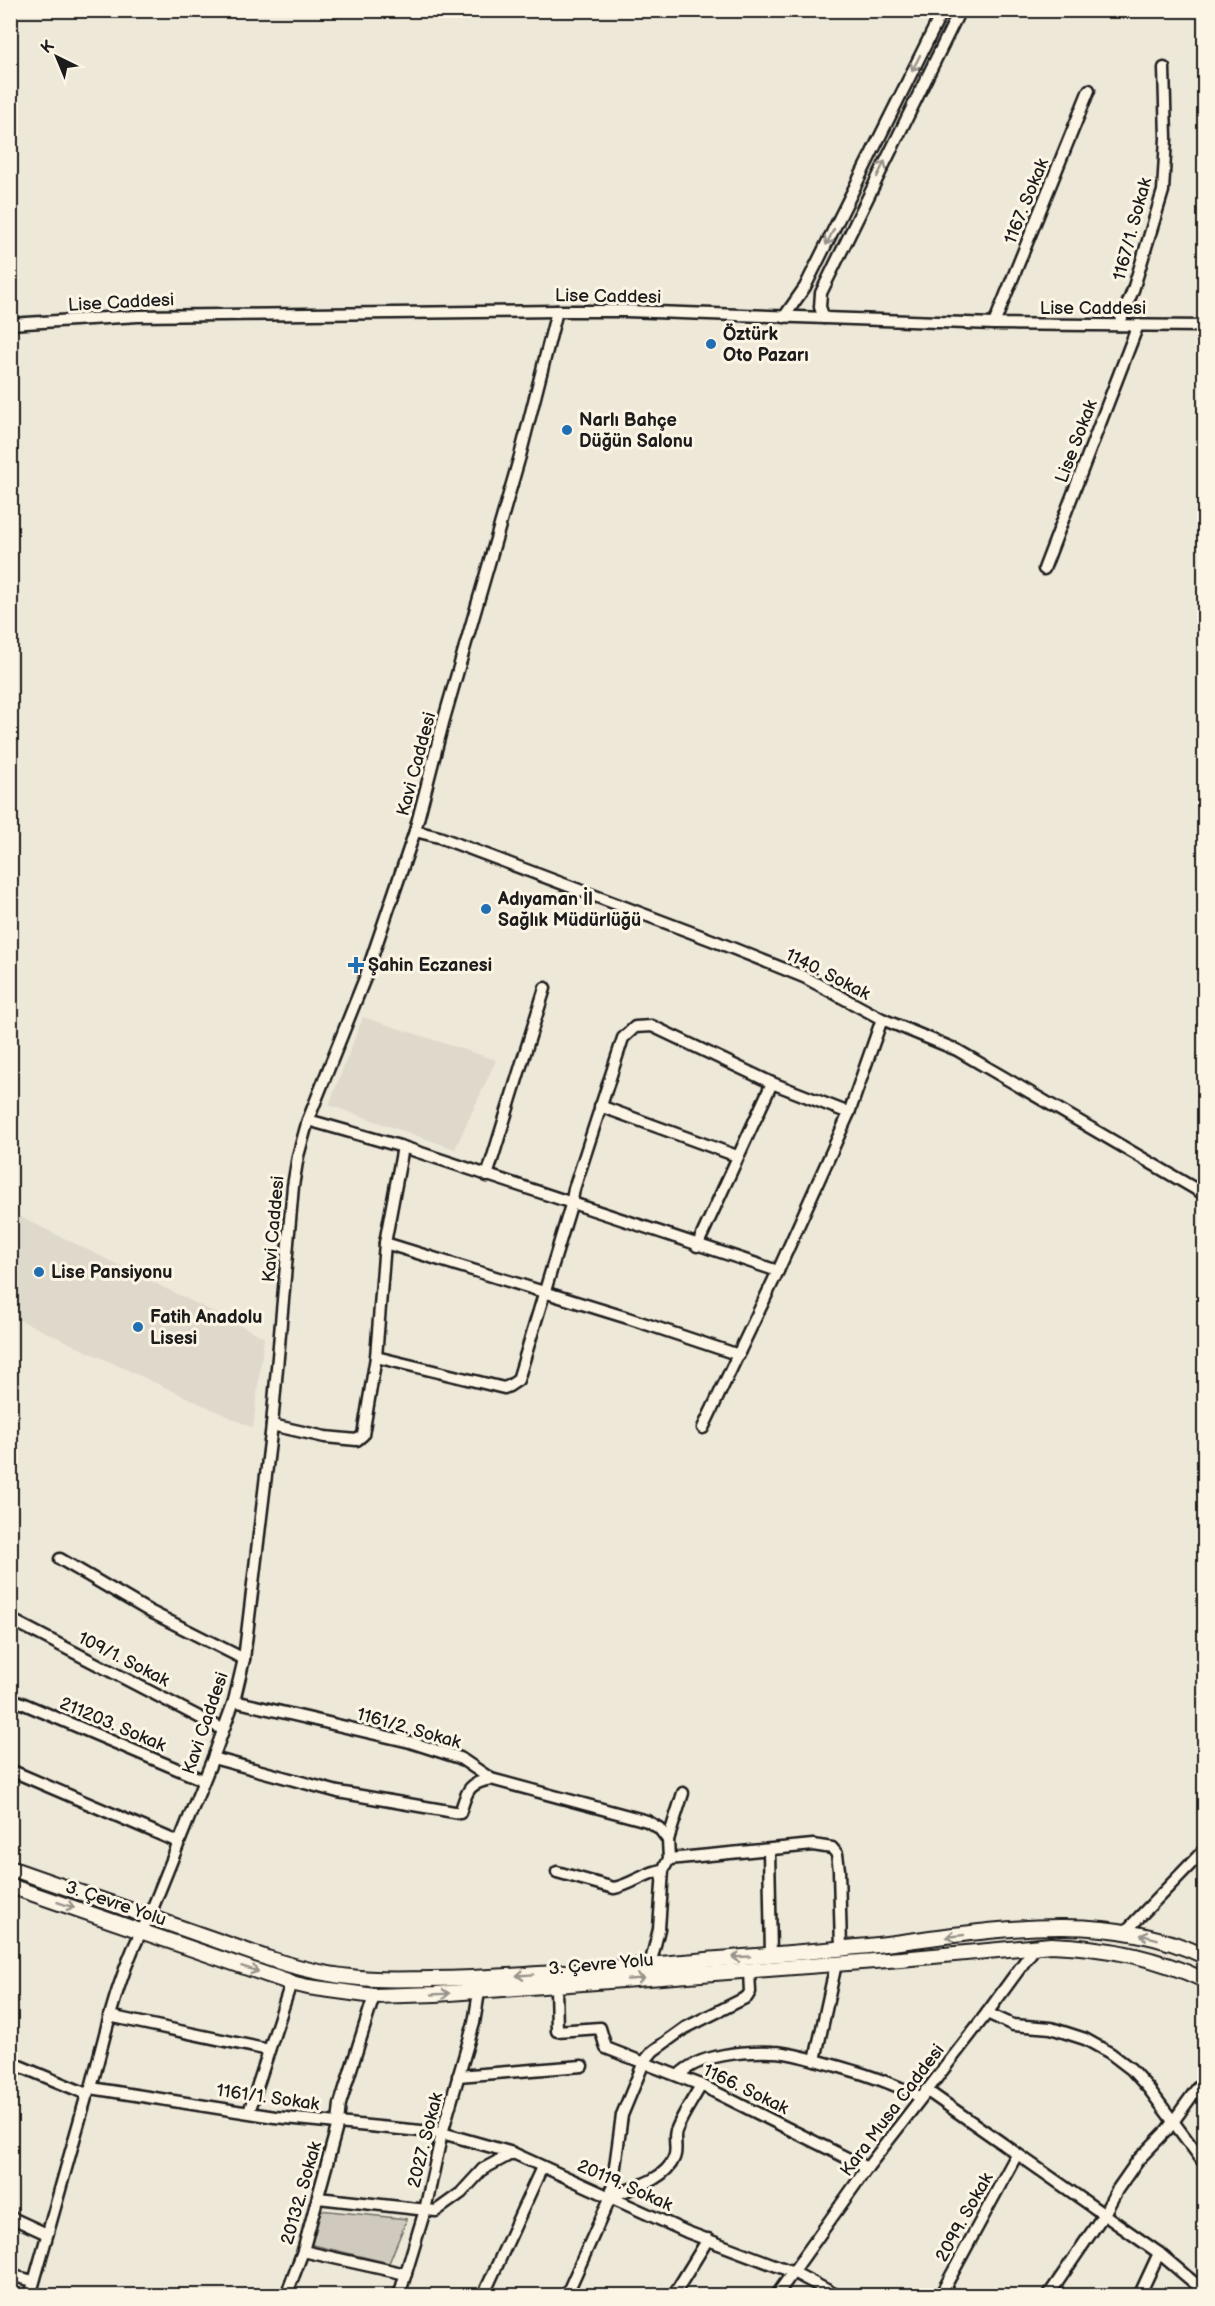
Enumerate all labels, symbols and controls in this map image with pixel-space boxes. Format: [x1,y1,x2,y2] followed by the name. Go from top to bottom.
[27,27,87,87] north arrow
[37,36,58,58] text: K
[910,53,921,71] one-way arrow
[1000,155,1053,247] street label: 1167. Sokak
[875,161,887,178] one-way arrow
[1109,175,1156,283] street label: 1167/1. Sokak
[823,228,835,246] one-way arrow
[555,285,661,308] street label: Lise Caddesi
[67,289,175,316] street label: Lise Caddesi
[1040,298,1146,319] street label: Lise Caddesi
[723,323,809,366] place label: Öztürk Oto Pazarı
[704,337,718,351] marker: Öztürk Oto Pazarı
[1051,397,1102,486] street label: Lise Sokak
[579,410,693,452] place label: Narlı Bahçe Düğün Salonu
[560,423,574,437] marker: Narlı Bahçe Düğün Salonu
[393,710,440,818] street label: Kavi Caddesi
[497,886,641,931] place label: Adıyaman İl Sağlık Müdürlüğü
[479,902,493,916] marker: Adıyaman İl Sağlık Müdürlüğü
[782,944,874,1005] street label: 1140. Sokak
[368,955,492,976] place label: Şahin Eczanesi
[349,958,363,972] marker: Şahin Eczanesi
[258,1175,289,1283] street label: Kavi Caddesi
[51,1262,172,1283] place label: Lise Pansiyonu
[32,1265,46,1279] marker: Lise Pansiyonu
[150,1307,262,1349] place label: Fatih Anadolu Lisesi
[131,1320,145,1334] marker: Fatih Anadolu Lisesi
[75,1627,173,1692] street label: 109/1. Sokak
[178,1669,233,1777] street label: Kavi Caddesi
[57,1693,169,1756] street label: 211203. Sokak
[354,1704,463,1753] street label: 1161/2. Sokak
[63,1876,169,1931] street label: 3. Çevre Yolu
[56,1900,75,1911] one-way arrow
[946,1931,966,1942] one-way arrow
[1140,1931,1159,1943] one-way arrow
[548,1949,654,1980] street label: 3. Çevre Yolu
[731,1952,751,1963] one-way arrow
[240,1964,259,1975] one-way arrow
[516,1970,536,1981] one-way arrow
[625,1973,645,1984] one-way arrow
[431,1988,451,1999] one-way arrow
[836,2040,949,2180] street label: Kara Musa Caddesi
[700,2060,792,2119] street label: 1166. Sokak
[215,2080,321,2115] street label: 1161/1. Sokak
[404,2090,447,2190] street label: 2027. Sokak
[277,2139,326,2247] street label: 20132. Sokak
[574,2155,676,2216] street label: 20119. Sokak
[931,2169,998,2265] street label: 2099. Sokak

